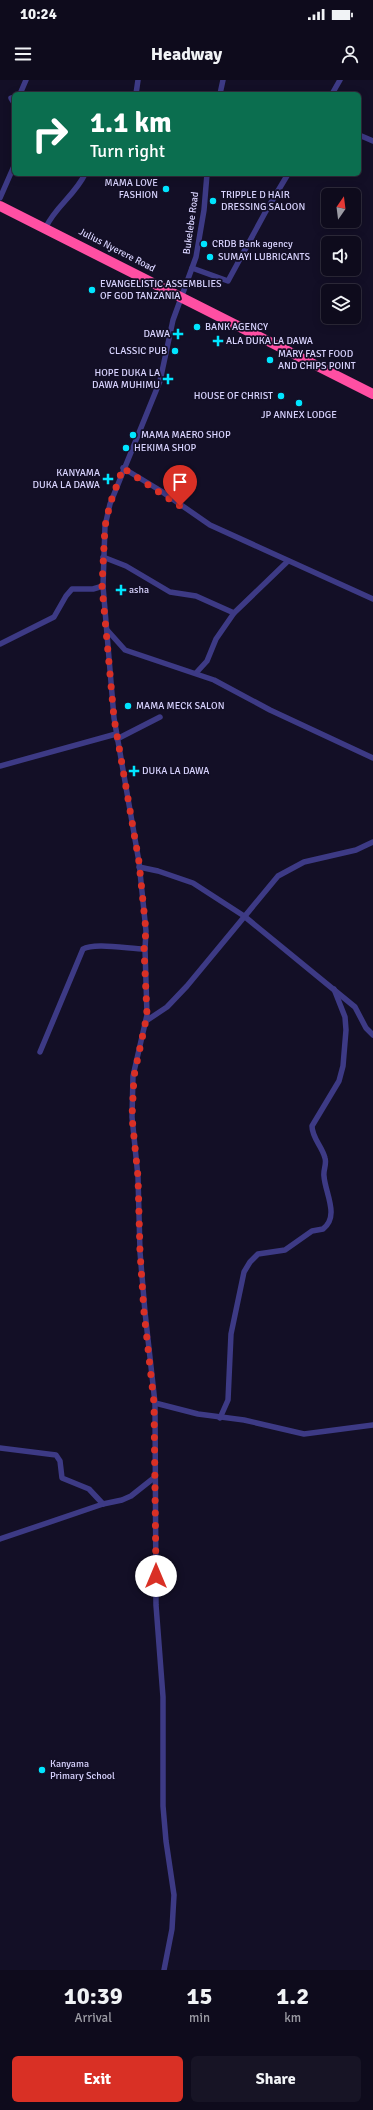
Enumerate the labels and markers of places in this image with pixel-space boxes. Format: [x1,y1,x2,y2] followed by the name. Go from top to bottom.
[105,177,158,201] place label: MAMA LOVE FASHION
[161,184,171,194] marker: MAMA LOVE FASHION
[221,189,305,213] place label: TRIPPLE D HAIR DRESSING SALOON
[208,196,218,206] marker: TRIPPLE D HAIR DRESSING SALOON
[212,238,293,250] place label: CRDB Bank agency
[199,239,209,249] marker: CRDB Bank agency
[218,251,311,263] place label: SUMAYI LUBRICANTS
[205,252,215,262] marker: SUMAYI LUBRICANTS
[100,278,222,302] place label: EVANGELISTIC ASSEMBLIES OF GOD TANZANIA
[87,285,97,295] marker: EVANGELISTIC ASSEMBLIES OF GOD TANZANIA
[205,321,268,333] place label: BANK AGENCY
[192,322,202,332] marker: BANK AGENCY
[143,328,170,340] place label: DAWA
[173,329,183,339] marker: DAWA
[226,335,313,347] place label: ALA DUKA LA DAWA
[213,336,223,346] marker: ALA DUKA LA DAWA
[109,345,167,357] place label: CLASSIC PUB
[170,346,180,356] marker: CLASSIC PUB
[278,348,356,372] place label: MARY FAST FOOD AND CHIPS POINT
[265,355,275,365] marker: MARY FAST FOOD AND CHIPS POINT
[92,367,160,391] place label: HOPE DUKA LA DAWA MUHIMU
[163,374,173,384] marker: HOPE DUKA LA DAWA MUHIMU
[194,390,273,402] place label: HOUSE OF CHRIST
[276,391,286,401] marker: HOUSE OF CHRIST
[294,398,304,408] marker: JP ANNEX LODGE
[261,409,337,421] place label: JP ANNEX LODGE
[141,429,231,441] place label: MAMA MAERO SHOP
[128,430,138,440] marker: MAMA MAERO SHOP
[134,442,197,454] place label: HEKIMA SHOP
[121,443,131,453] marker: HEKIMA SHOP
[163,465,197,506] pin
[33,467,100,491] place label: KANYAMA DUKA LA DAWA
[103,474,113,484] marker: KANYAMA DUKA LA DAWA
[129,584,149,596] place label: asha
[116,585,126,595] marker: asha
[136,700,224,712] place label: MAMA MECK SALON
[123,701,133,711] marker: MAMA MECK SALON
[142,765,209,777] place label: DUKA LA DAWA
[129,766,139,776] marker: DUKA LA DAWA
[50,1758,115,1782] place label: Kanyama Primary School
[37,1765,47,1775] marker: Kanyama Primary School

